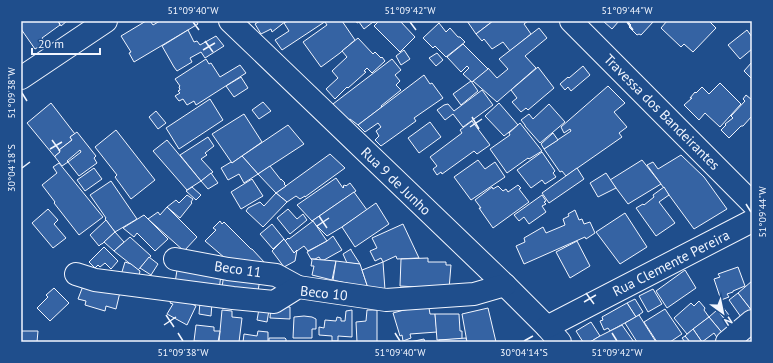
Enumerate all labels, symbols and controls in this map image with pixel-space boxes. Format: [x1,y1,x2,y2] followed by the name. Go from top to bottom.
[167,4,219,17] text: 51°09'40"W
[384,4,436,17] text: 51°09'42"W
[601,4,653,17] text: 51°09'44"W
[32,30,100,56] scale bar
[38,36,64,51] text: 20 m
[600,50,724,174] street label: Travessa dos Bandeirantes
[5,67,18,119] text: 51°09'38"W
[357,143,435,219] street label: Rua 9 de Junho
[5,144,18,192] text: 30°04'18"S
[756,186,769,238] text: 51°09'44"W
[609,226,733,300] street label: Rua Clemente Pereira
[213,257,263,281] street label: Beco 11
[299,282,349,304] street label: Beco 10
[703,293,743,333] north arrow
[722,314,735,329] text: N
[157,346,209,359] text: 51°09'38"W
[374,346,426,359] text: 51°09'40"W
[500,346,548,359] text: 30°04'14"S
[591,346,643,359] text: 51°09'42"W

